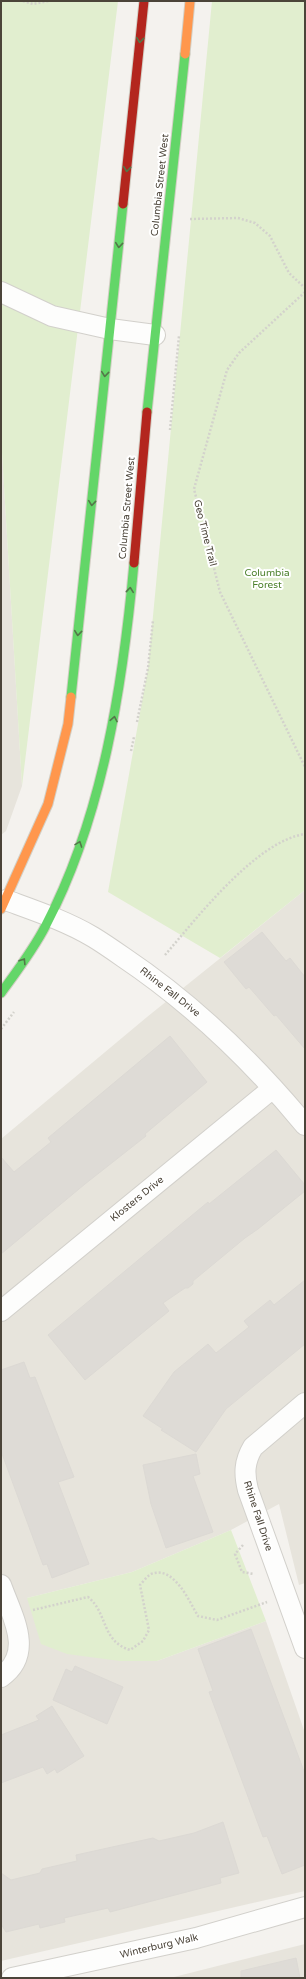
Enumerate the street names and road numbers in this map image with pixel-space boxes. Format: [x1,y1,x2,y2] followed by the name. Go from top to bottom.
[149,133,171,237] street label: Columbia Street West
[117,456,137,560] street label: Columbia Street West
[191,499,219,567] street label: Geo Time Trail
[137,965,203,1019] street label: Rhine Fall Drive
[108,1174,166,1224] street label: Klosters Drive
[241,1479,275,1553] street label: Rhine Fall Drive
[119,1931,200,1961] street label: Winterburg Walk

